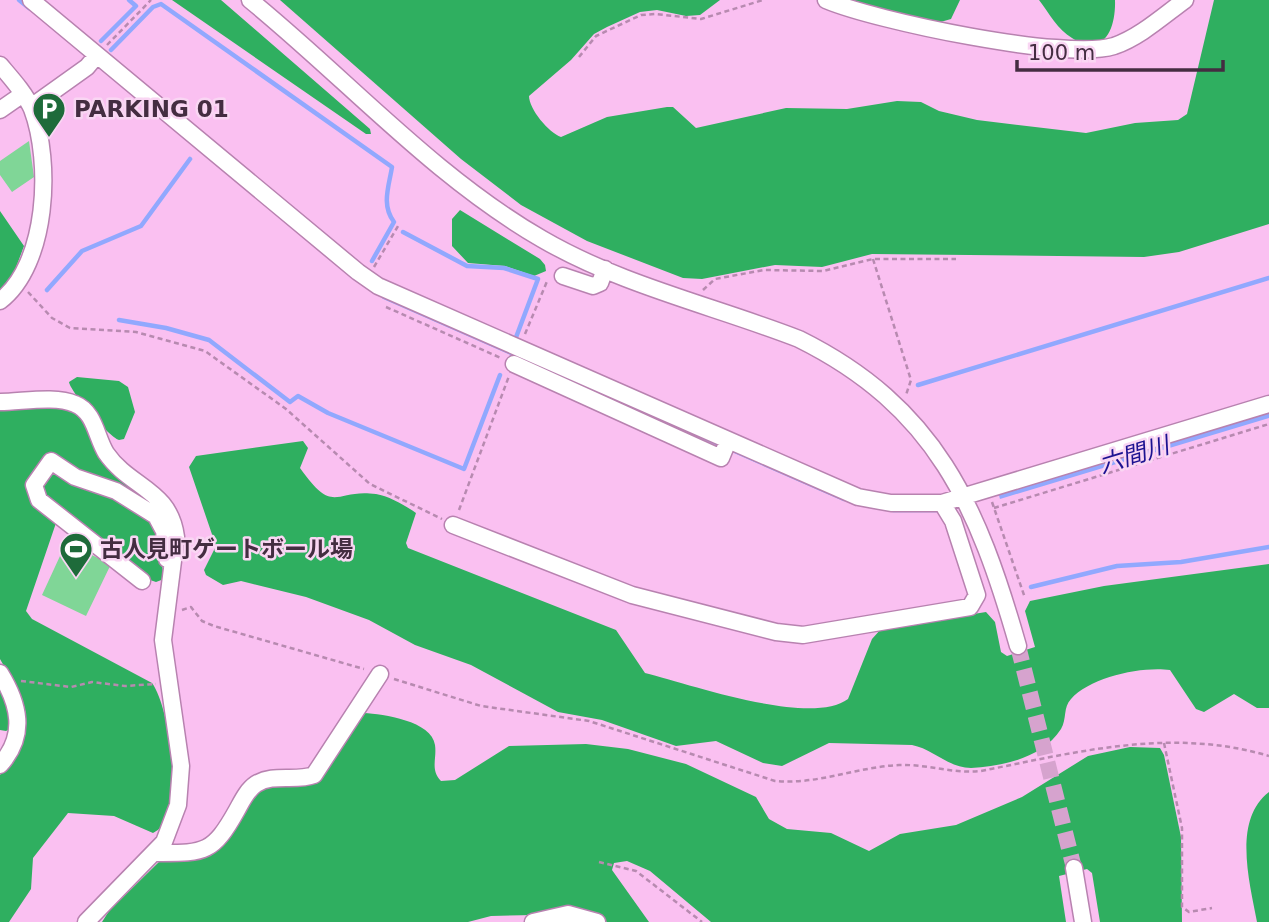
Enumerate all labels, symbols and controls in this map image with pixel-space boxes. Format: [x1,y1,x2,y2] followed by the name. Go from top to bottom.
[1017,28,1224,72] scale bar
[1028,41,1095,65] text: 100 m
[30,90,68,139] parking icon: PARKING 01
[74,96,229,122] place label: PARKING 01
[1095,430,1175,479] water label: 六間川
[57,530,95,579] sports icon: 古人見町ゲートボール場
[100,536,353,562] place label: 古人見町ゲートボール場

